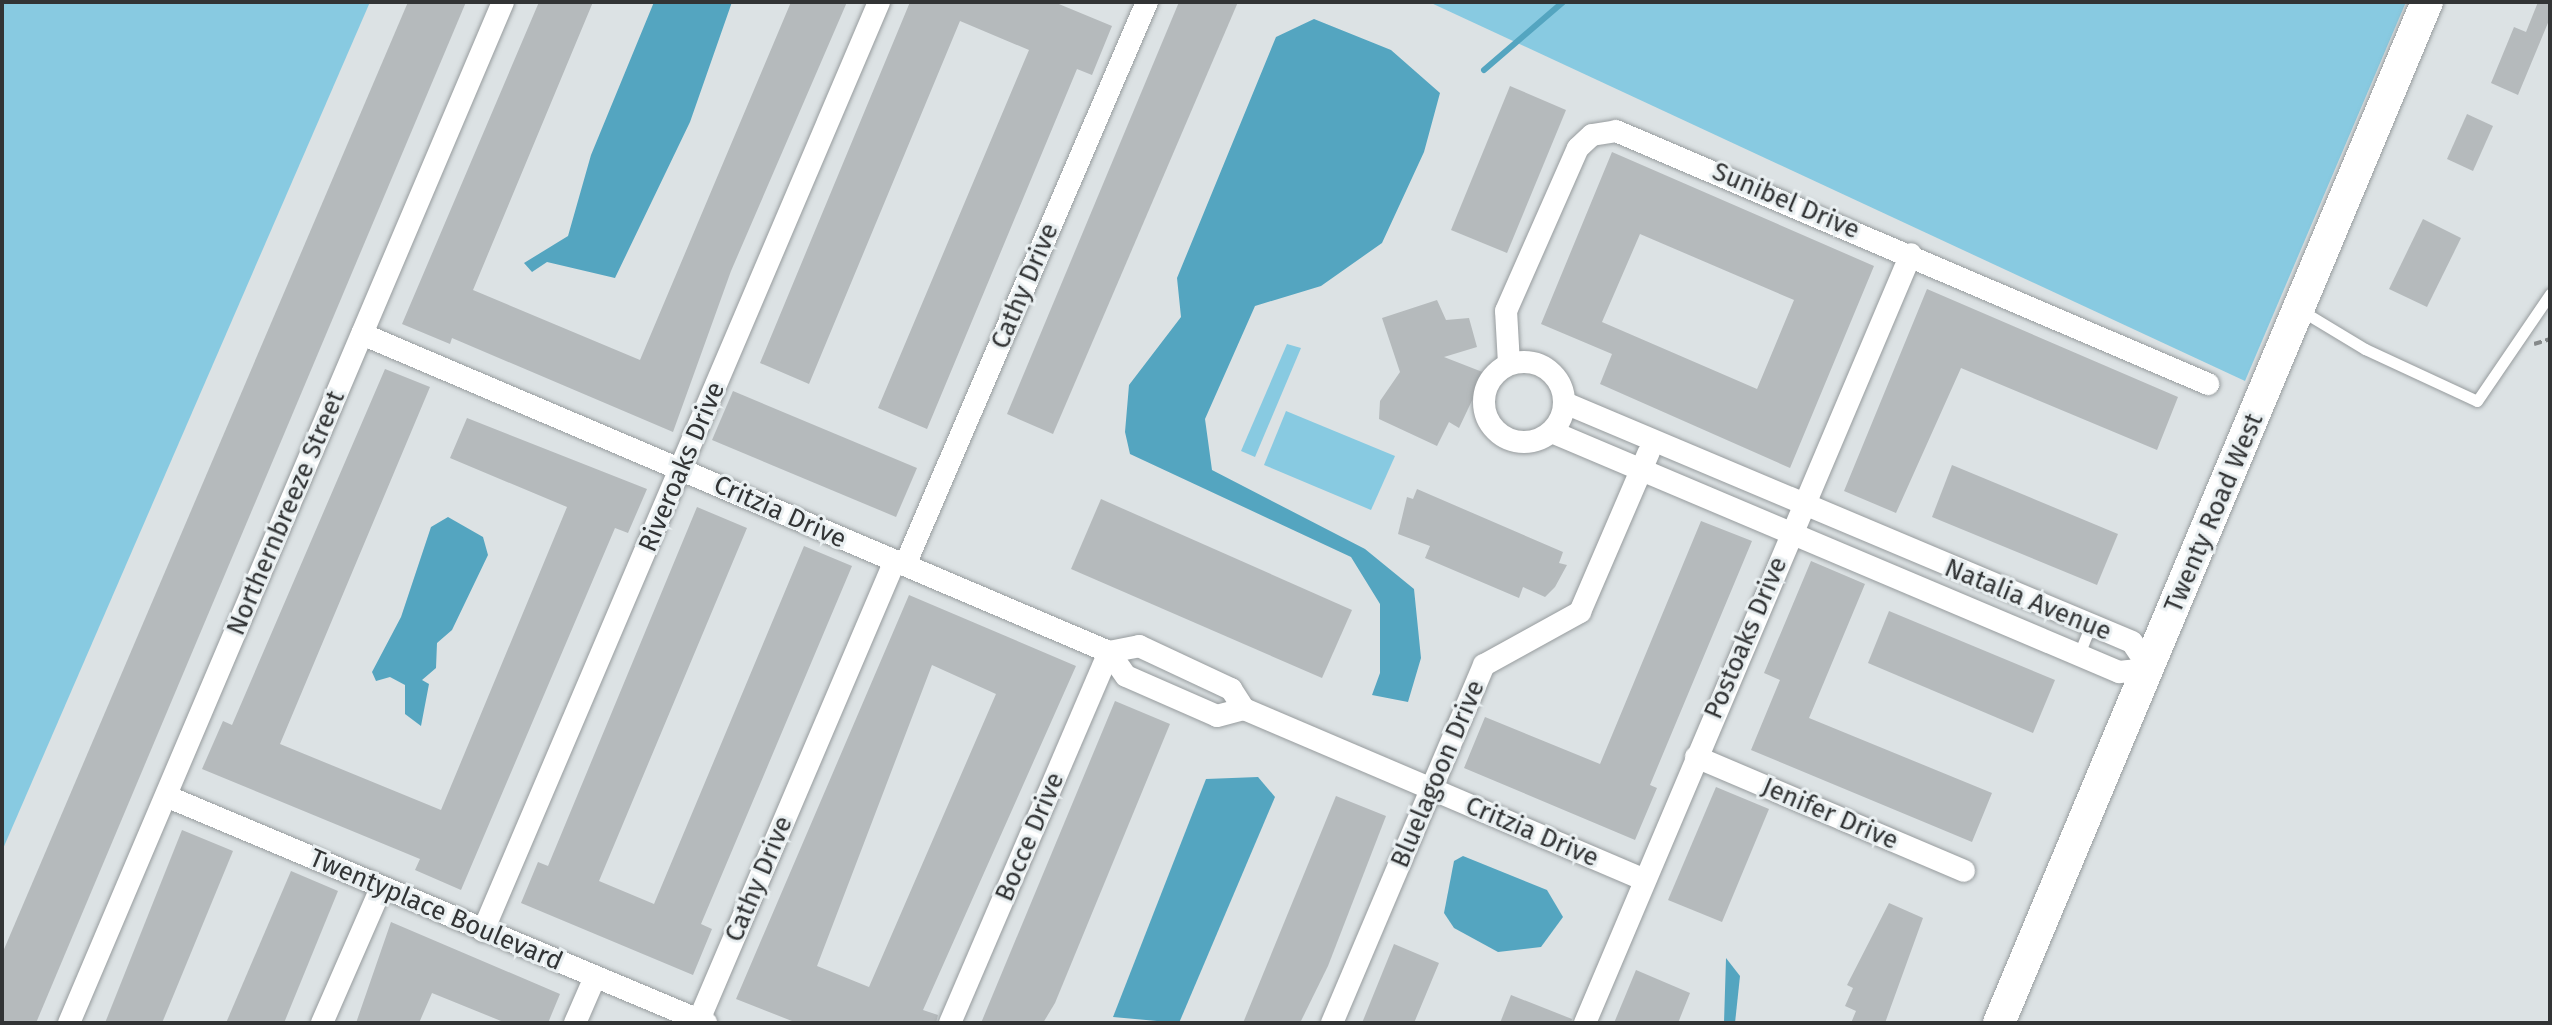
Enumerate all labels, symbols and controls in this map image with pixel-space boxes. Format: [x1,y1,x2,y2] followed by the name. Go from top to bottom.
[1708,156,1864,246] street label: Sunibel Drive
[985,218,1065,354] street label: Cathy Drive
[632,377,732,557] street label: Riveroaks Drive
[220,386,352,640] street label: Northernbreeze Street
[2158,409,2270,617] street label: Twenty Road West
[709,469,851,555] street label: Critzia Drive
[1698,552,1794,724] street label: Postoaks Drive
[1940,552,2116,648] street label: Natalia Avenue
[1384,676,1492,872] street label: Bluelagoon Drive
[989,768,1071,906] street label: Bocce Drive
[1757,771,1903,857] street label: Jenifer Drive
[1461,790,1603,874] street label: Critzia Drive
[719,811,799,947] street label: Cathy Drive
[305,843,567,977] street label: Twentyplace Boulevard

